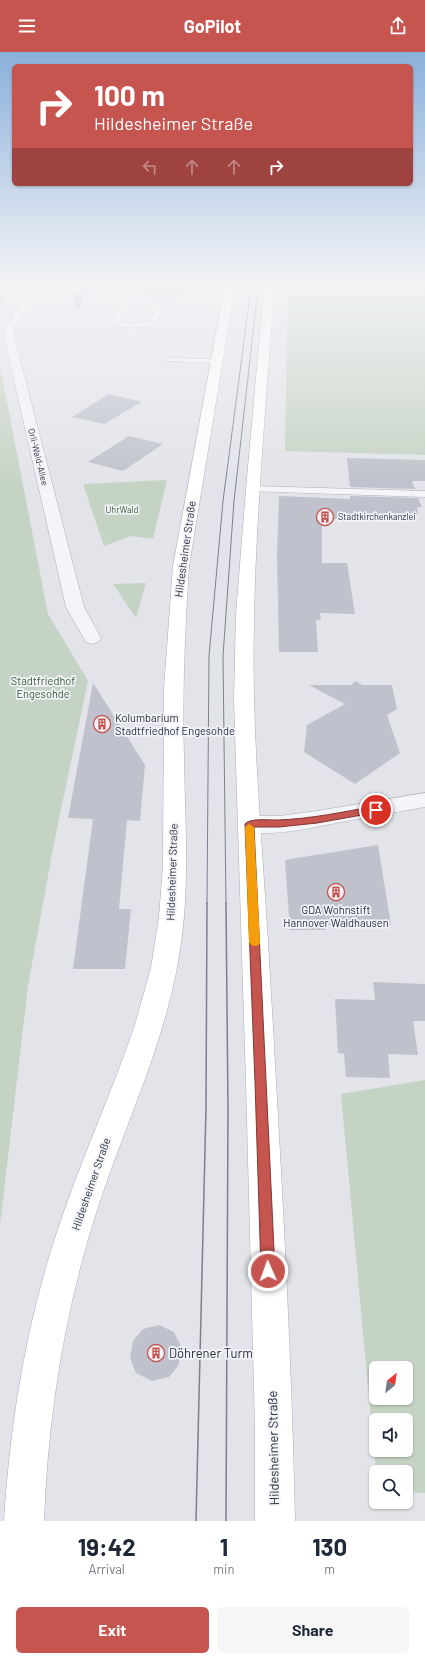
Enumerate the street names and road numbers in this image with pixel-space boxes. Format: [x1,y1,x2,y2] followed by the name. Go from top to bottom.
[26,427,51,487] street label: Orli-Wald-Allee
[171,500,198,598] street label: Hildesheimer Straße
[163,823,180,921] street label: Hildesheimer Straße
[69,1136,113,1232] street label: Hildesheimer Straße
[264,1390,282,1506] street label: Hildesheimer Straße

